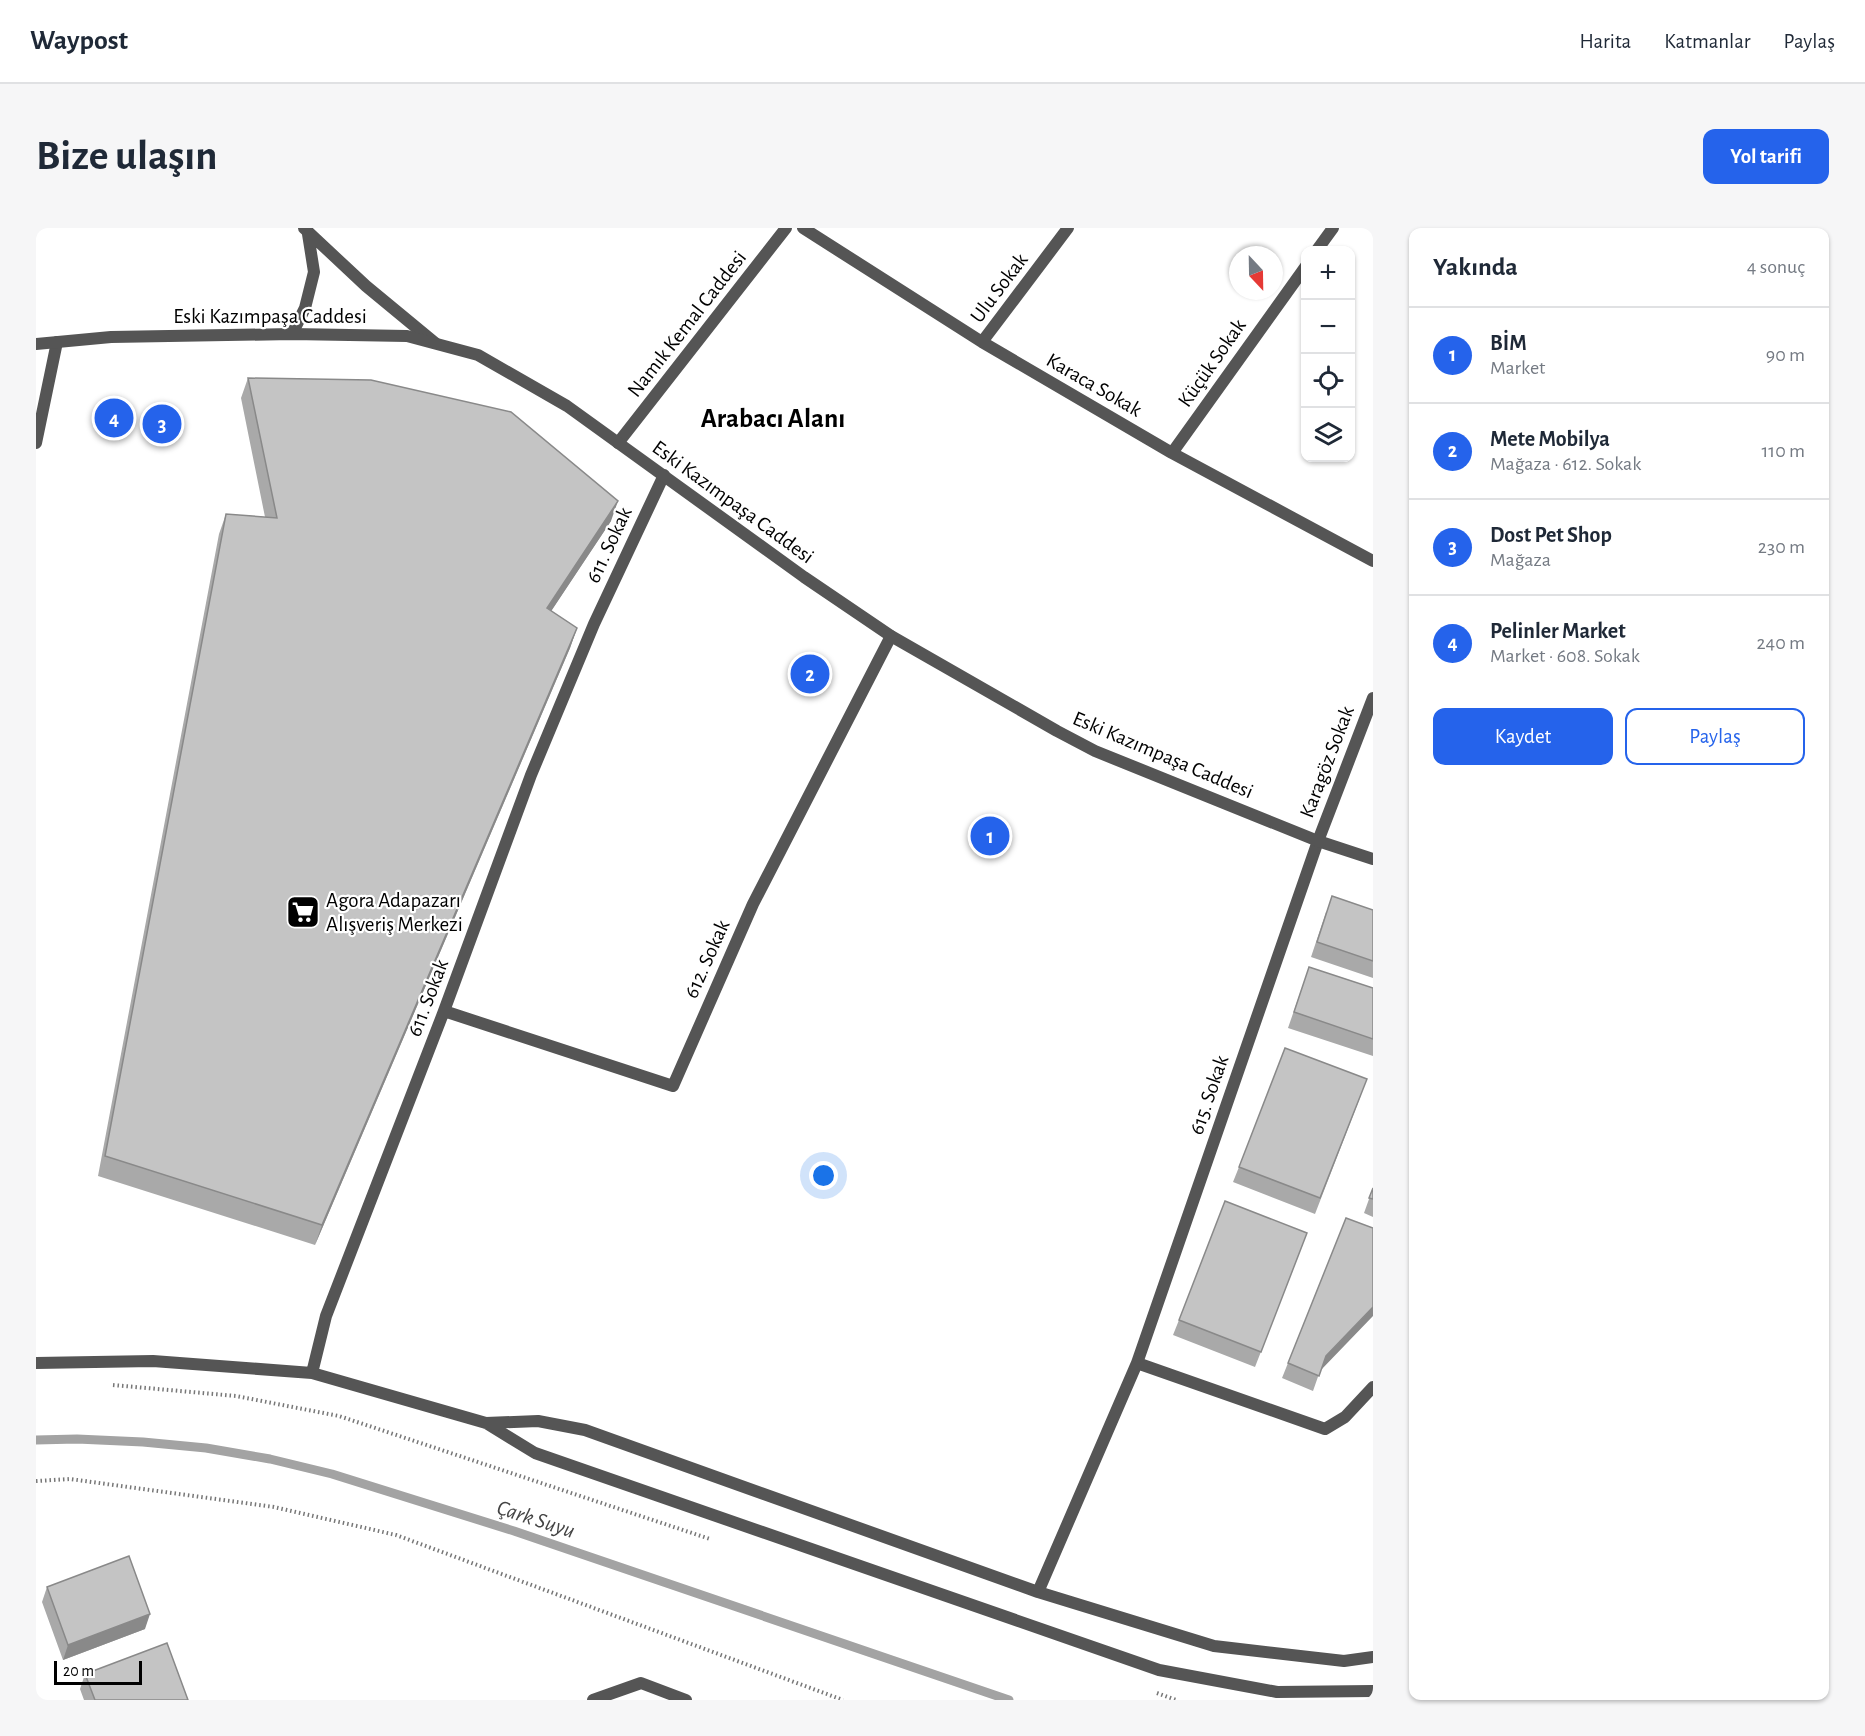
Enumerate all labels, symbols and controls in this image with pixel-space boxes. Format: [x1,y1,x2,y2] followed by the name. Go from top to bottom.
[30,27,128,55] text: Waypost
[1580,31,1631,52] text: Harita
[1664,31,1751,52] text: Katmanlar
[1784,31,1835,52] text: Paylaş
[1703,129,1829,184] button: Yol tarifi
[36,135,217,177] text: Bize ulaşın
[1229,246,1283,300] north arrow
[1301,246,1355,462] map controls
[1301,246,1355,300] button: +
[624,247,750,401] street label: Namık Kemal Caddesi
[966,249,1032,327] street label: Ulu Sokak
[1433,254,1518,280] text: Yakında
[1747,257,1805,277] text: 4 sonuç
[1301,300,1355,354] button: −
[173,306,367,327] street label: Eski Kazımpaşa Caddesi
[1174,315,1250,411] street label: Küçük Sokak
[1490,332,1527,354] text: BİM
[1449,345,1456,365] text: 1
[1766,345,1805,365] text: 90 m
[1043,349,1146,421] street label: Karaca Sokak
[1301,354,1355,408] button: locate
[1490,358,1546,378] text: Market
[94,396,134,441] pin: 4
[142,402,182,446] pin: 3
[701,405,845,432] district label: Arabacı Alanı
[1301,408,1355,462] button: layers
[1490,428,1610,450] text: Mete Mobilya
[648,437,818,567] street label: Eski Kazımpaşa Caddesi
[1448,441,1457,461] text: 2
[1761,441,1805,461] text: 110 m
[1490,454,1641,474] text: Mağaza · 612. Sokak
[582,504,636,586] street label: 611. Sokak
[1490,524,1612,546] text: Dost Pet Shop
[1448,537,1457,557] text: 3
[1758,537,1805,557] text: 230 m
[1490,550,1551,570] text: Mağaza
[1490,620,1626,642] text: Pelinler Market
[1447,633,1458,653] text: 4
[1756,633,1805,653] text: 240 m
[1490,646,1640,666] text: Market · 608. Sokak
[790,652,830,696] pin: 2
[1296,703,1358,821] street label: Karagöz Sokak
[1070,707,1256,803] street label: Eski Kazımpaşa Caddesi
[1433,708,1613,765] button: Kaydet
[1625,708,1805,765] button: Paylaş
[970,814,1010,858] pin: 1
[326,890,463,935] place label: Agora Adapazarı Alışveriş Merkezi
[285,894,321,930] supermarket icon: Agora Adapazarı Alışveriş Merkezi
[680,916,734,1001] street label: 612. Sokak
[404,956,452,1039] street label: 611. Sokak
[1186,1052,1232,1137] street label: 615. Sokak
[809,1161,838,1190] your location
[494,1496,578,1542] water label: Çark Suyu
[54,1658,142,1686] scale bar
[63,1663,94,1679] text: 20 m

